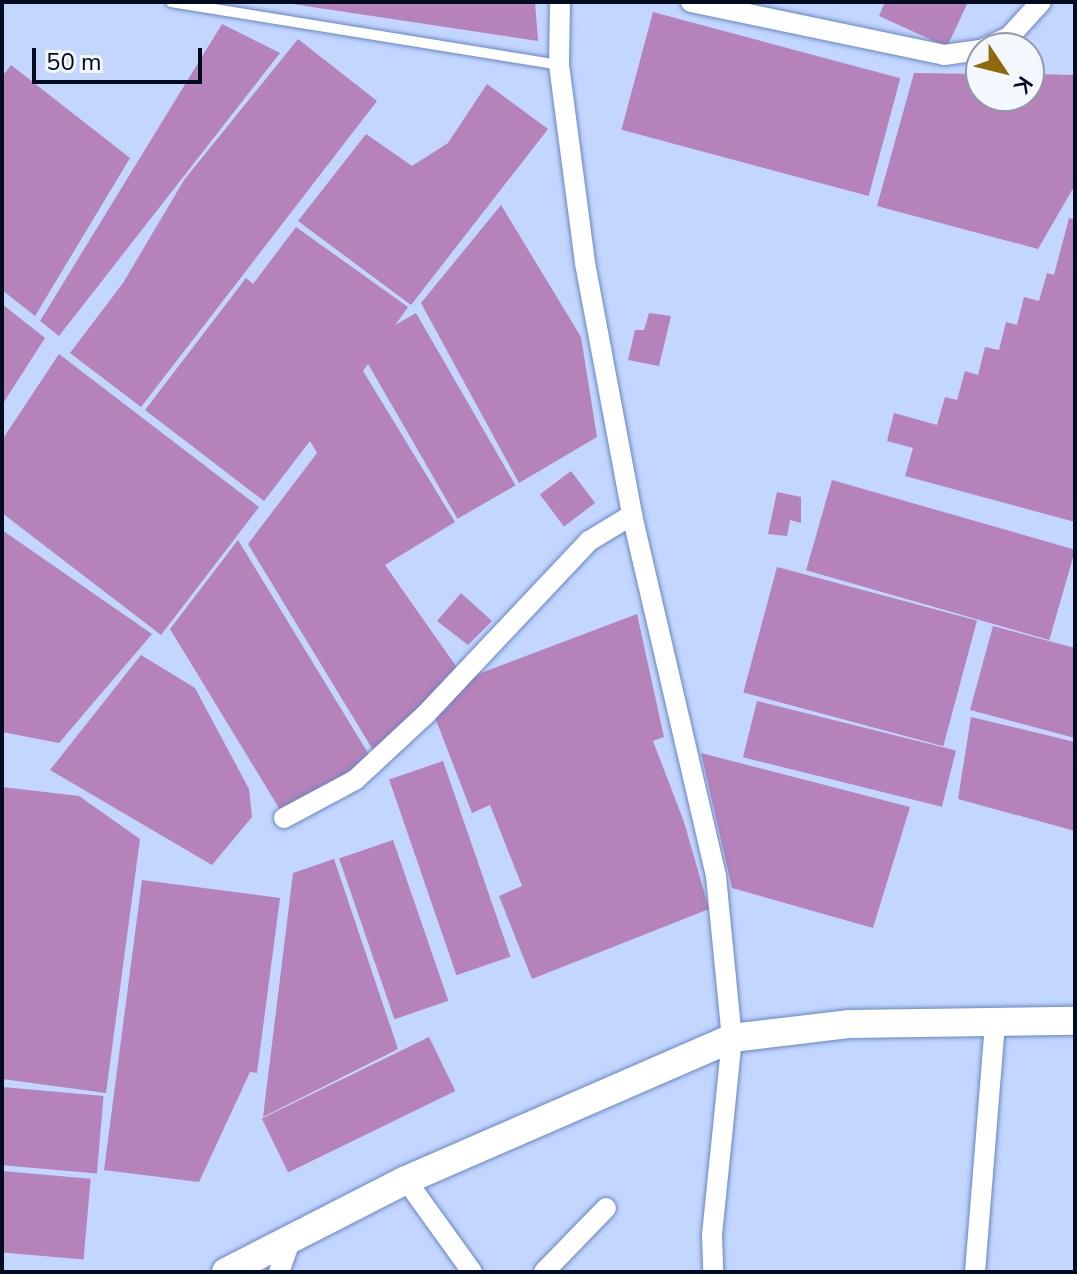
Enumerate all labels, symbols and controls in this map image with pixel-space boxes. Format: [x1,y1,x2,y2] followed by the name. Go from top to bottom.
[36,32,206,82] scale bar
[965,32,1045,112] north arrow
[46,46,102,78] text: 50 m
[1007,70,1040,99] text: K

